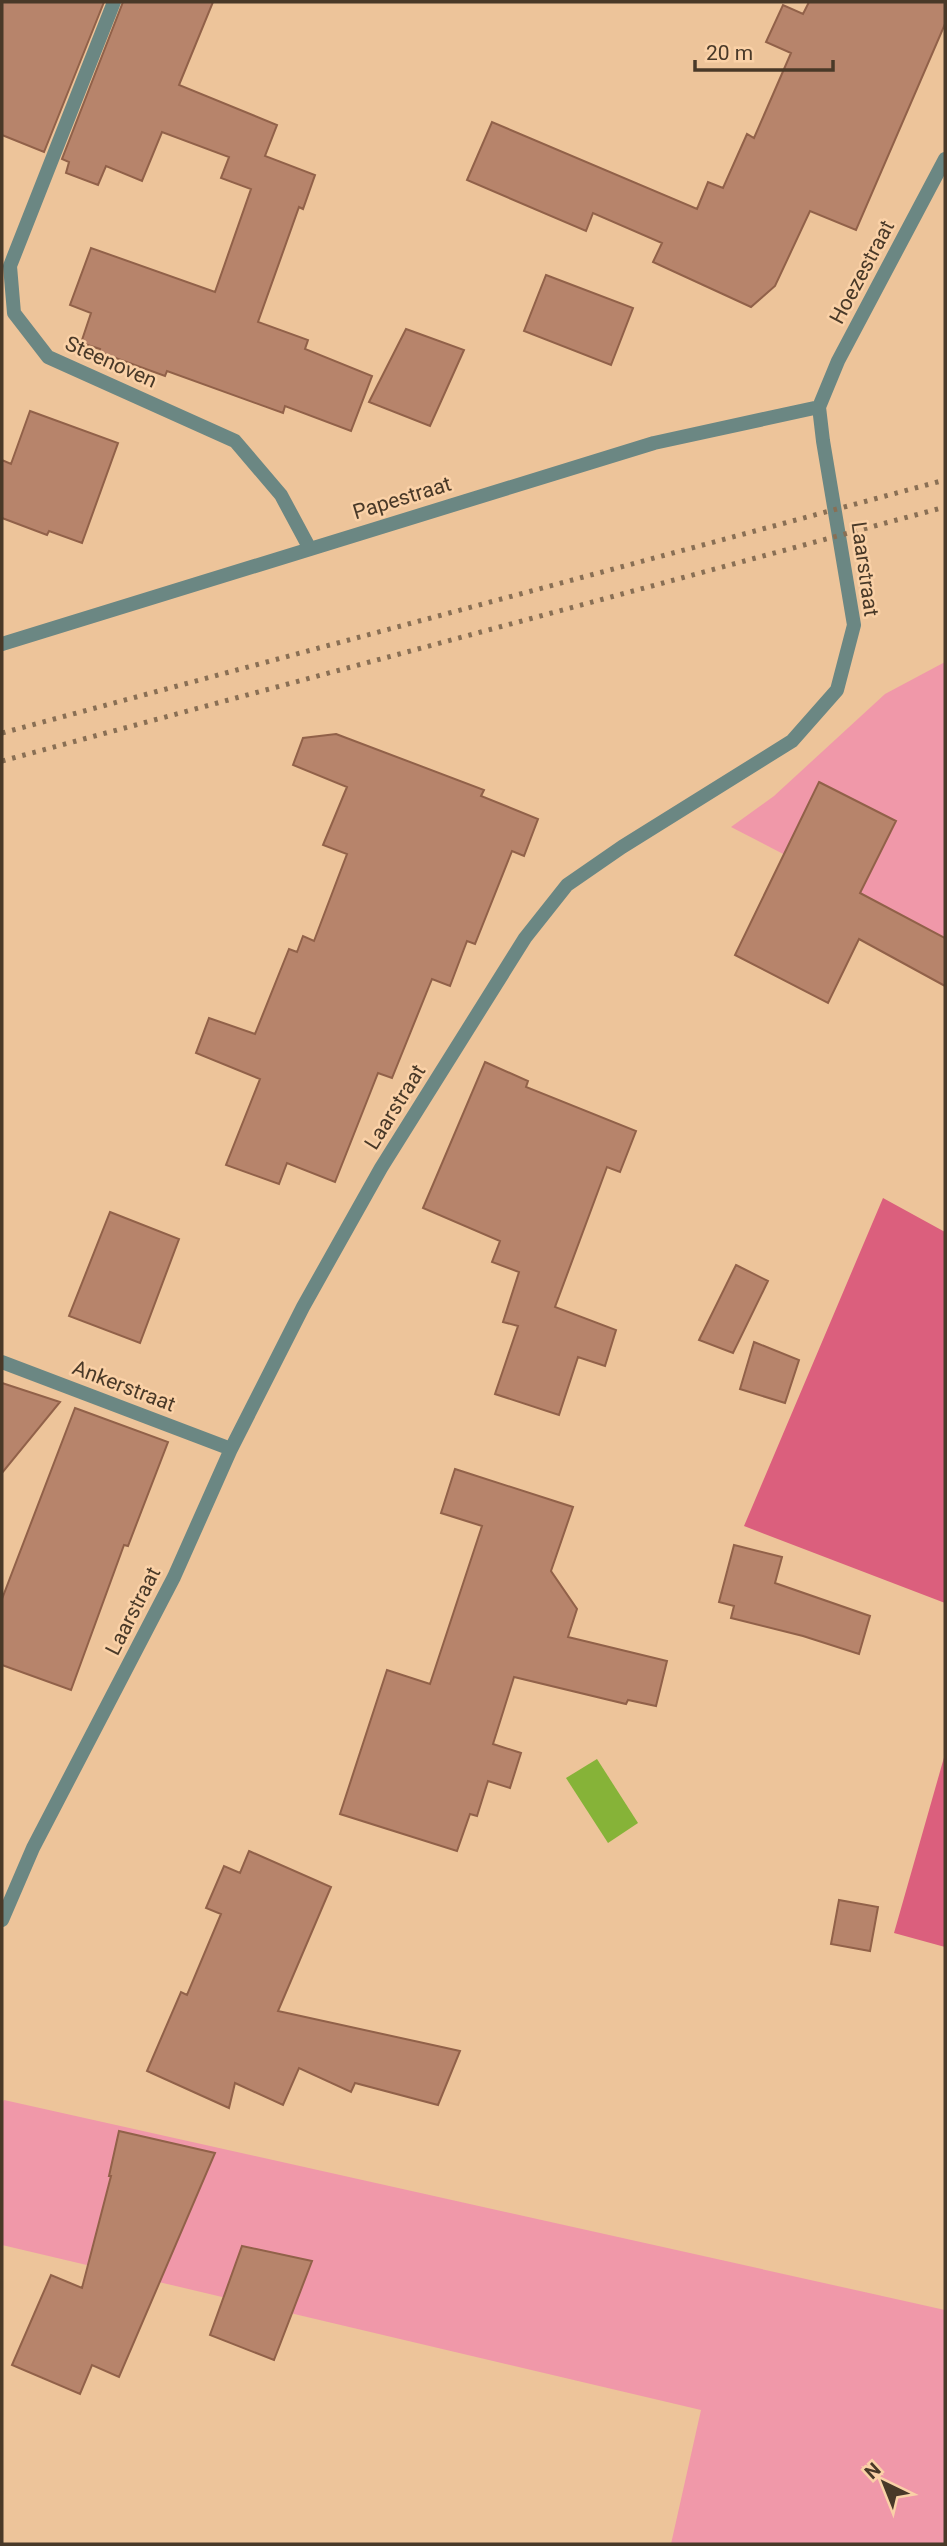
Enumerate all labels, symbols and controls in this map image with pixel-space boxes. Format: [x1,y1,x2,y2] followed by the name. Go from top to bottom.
[695,28,833,72] scale bar
[706,41,753,65] text: 20 m
[825,216,899,328] street label: Hoezestraat
[61,331,161,393] street label: Steenoven
[350,472,454,524] street label: Papestraat
[846,520,884,618] street label: Laarstraat
[360,1060,431,1154] street label: Laarstraat
[69,1355,179,1417] street label: Ankerstraat
[101,1563,165,1659] street label: Laarstraat
[849,2448,919,2518] north arrow
[860,2458,885,2484] text: N

